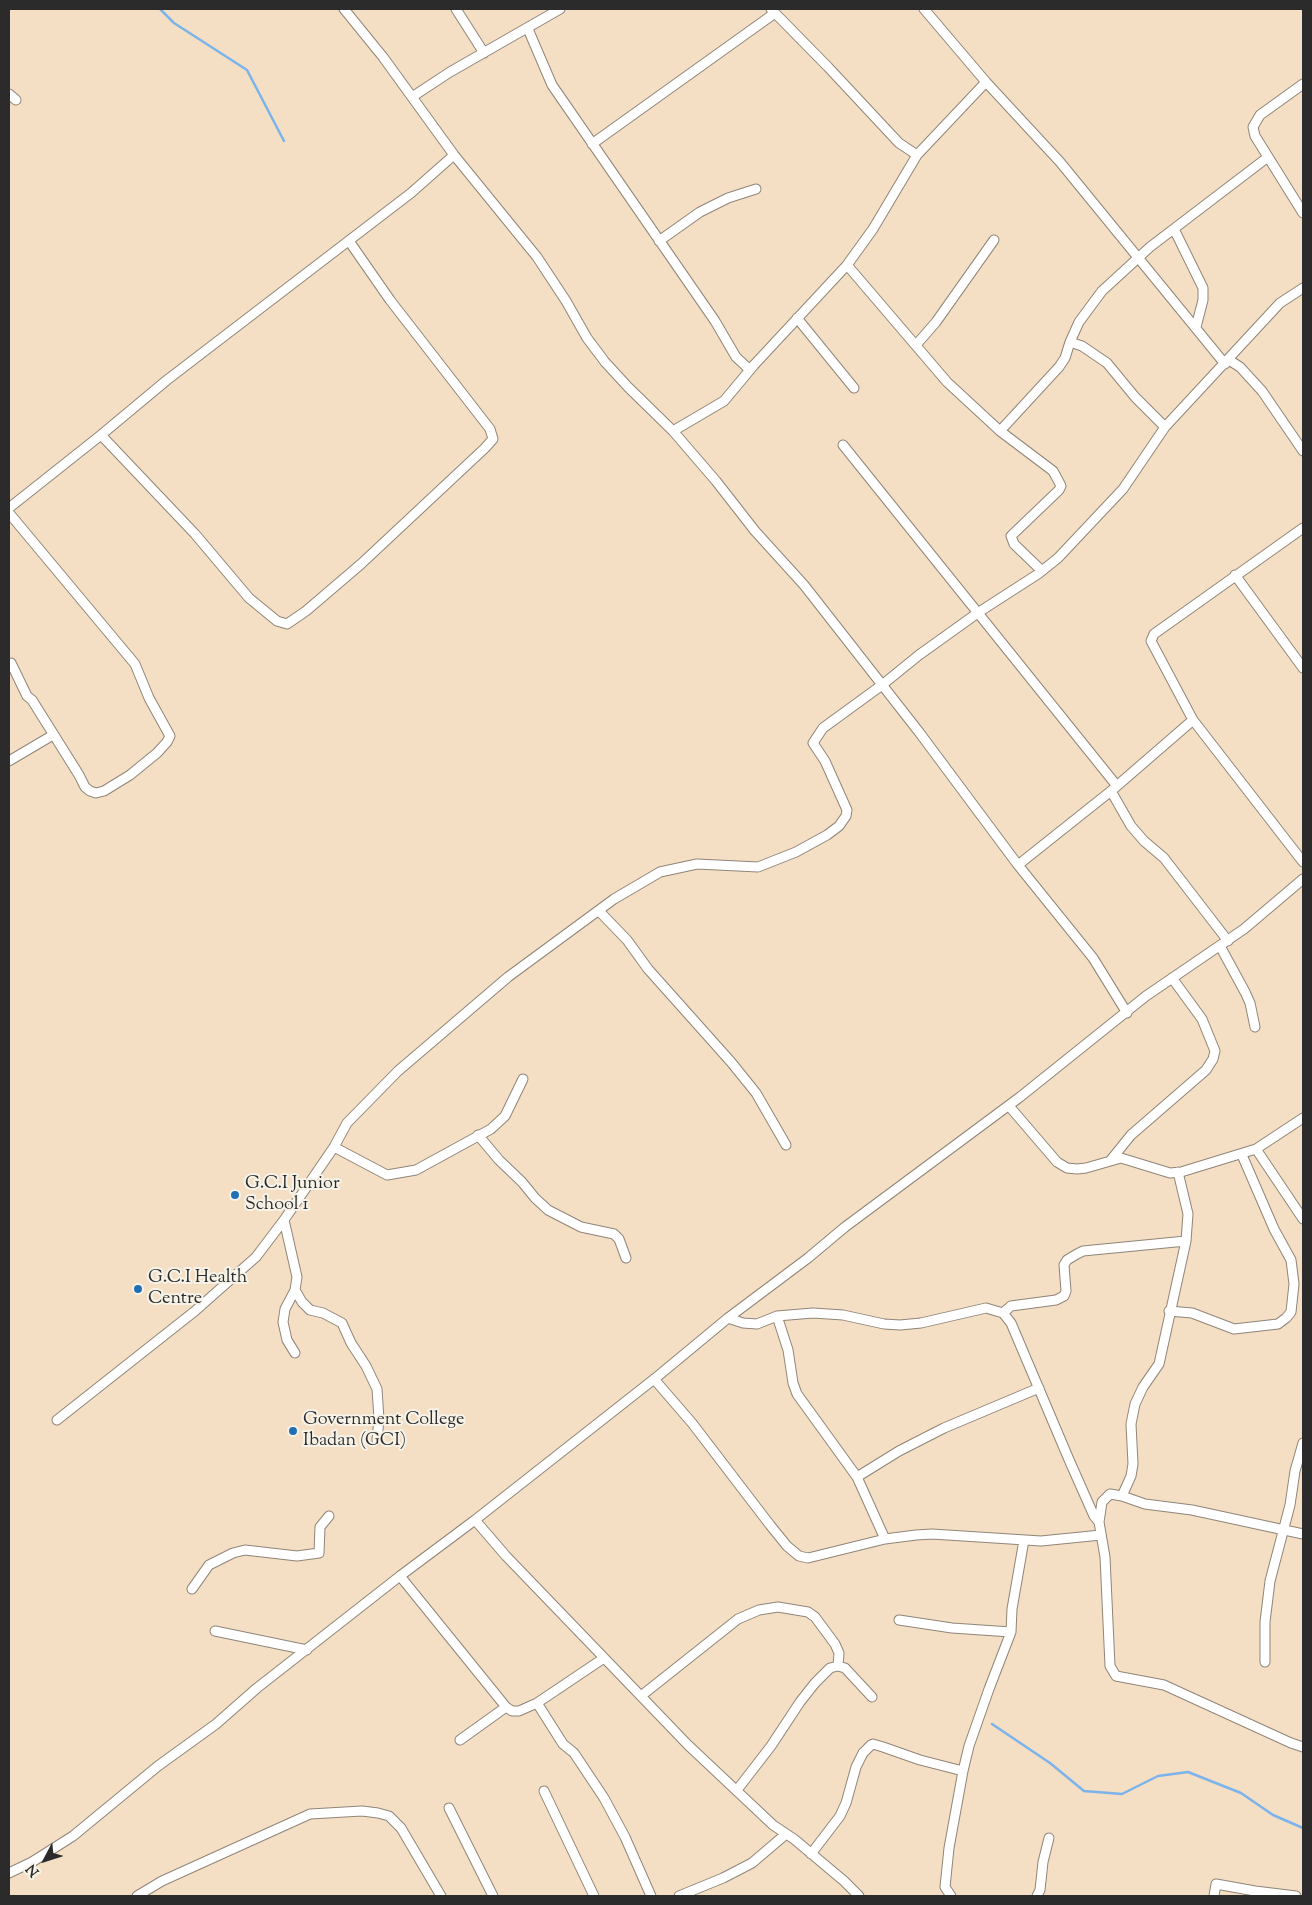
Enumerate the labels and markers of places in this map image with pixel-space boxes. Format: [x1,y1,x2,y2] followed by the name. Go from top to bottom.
[245,1174,340,1216] place label: G.C.I Junior School 1
[229,1189,241,1201] marker: G.C.I Junior School 1
[148,1268,247,1310] place label: G.C.I Health Centre
[132,1283,144,1295] marker: G.C.I Health Centre
[303,1410,464,1452] place label: Government College Ibadan (GCI)
[287,1425,299,1437] marker: Government College Ibadan (GCI)

